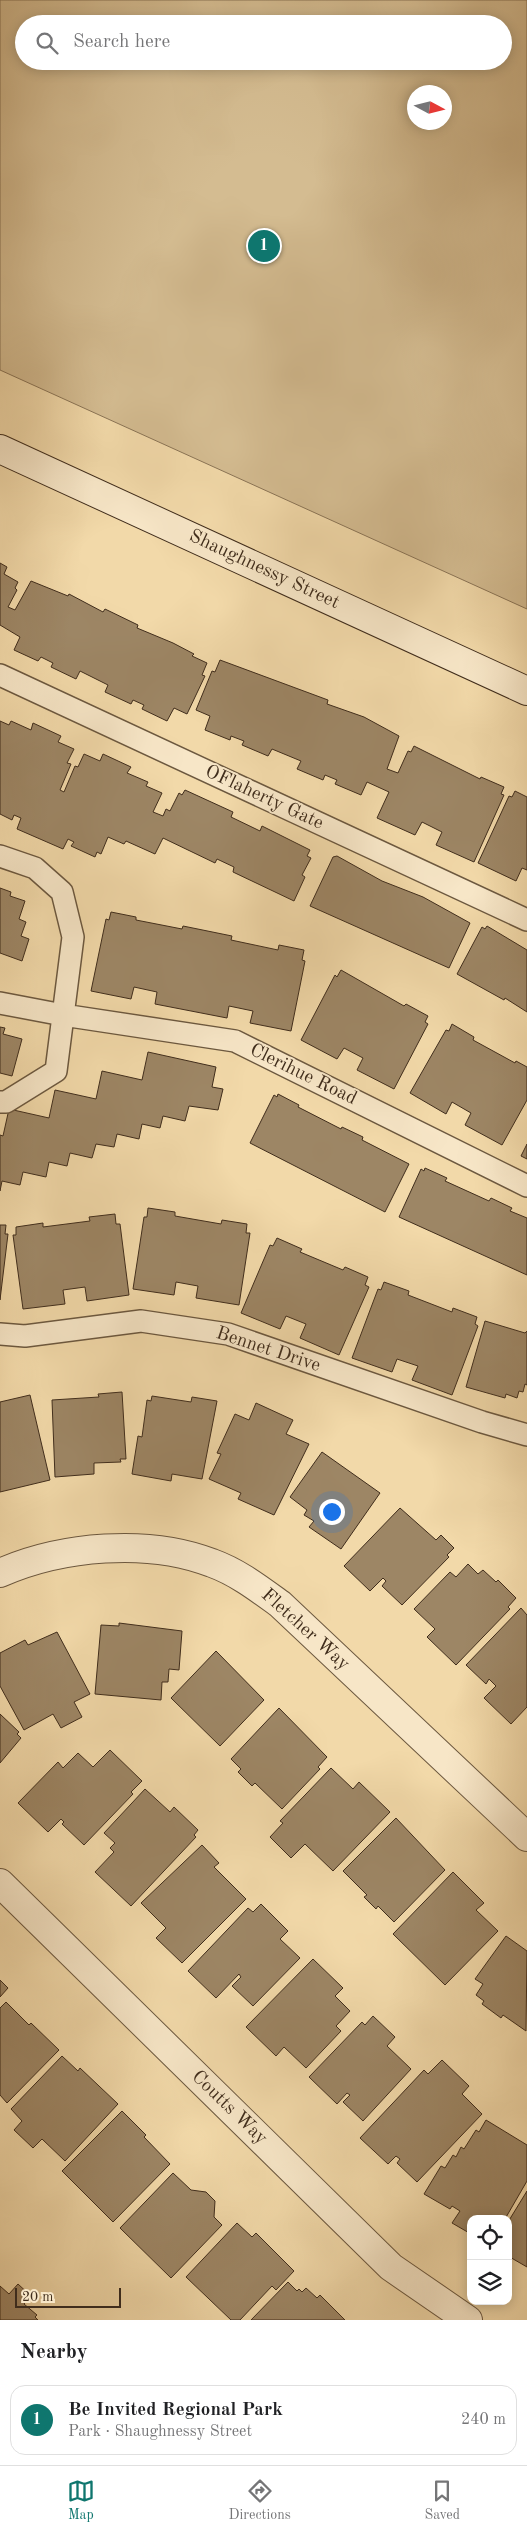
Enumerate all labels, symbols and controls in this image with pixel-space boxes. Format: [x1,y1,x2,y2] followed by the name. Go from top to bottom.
[15,15,512,70] search box
[33,29,61,57] icon: search
[73,33,170,52] text: Search here
[407,85,452,130] north arrow
[248,227,280,265] pin: 1
[186,527,342,613] street label: Shaughnessy Street
[202,762,326,834] street label: OFlaherty Gate
[247,1041,360,1109] street label: Clerihue Road
[213,1324,323,1376] street label: Bennet Drive
[319,1499,345,1525] your location
[257,1586,353,1674] street label: Fletcher Way
[187,2067,271,2149] street label: Coutts Way
[467,2215,512,2305] map controls
[467,2215,512,2260] button: locate
[467,2260,512,2305] button: layers
[15,2285,121,2308] scale bar
[22,2290,53,2304] text: 20 m
[20,2342,88,2363] text: Nearby
[68,2401,283,2420] text: Be Invited Regional Park
[32,2412,42,2428] text: 1
[461,2412,506,2428] text: 240 m
[68,2424,252,2440] text: Park · Shaughnessy Street
[67,2477,95,2524] tab: Map
[229,2477,291,2524] tab: Directions
[424,2477,460,2524] tab: Saved

